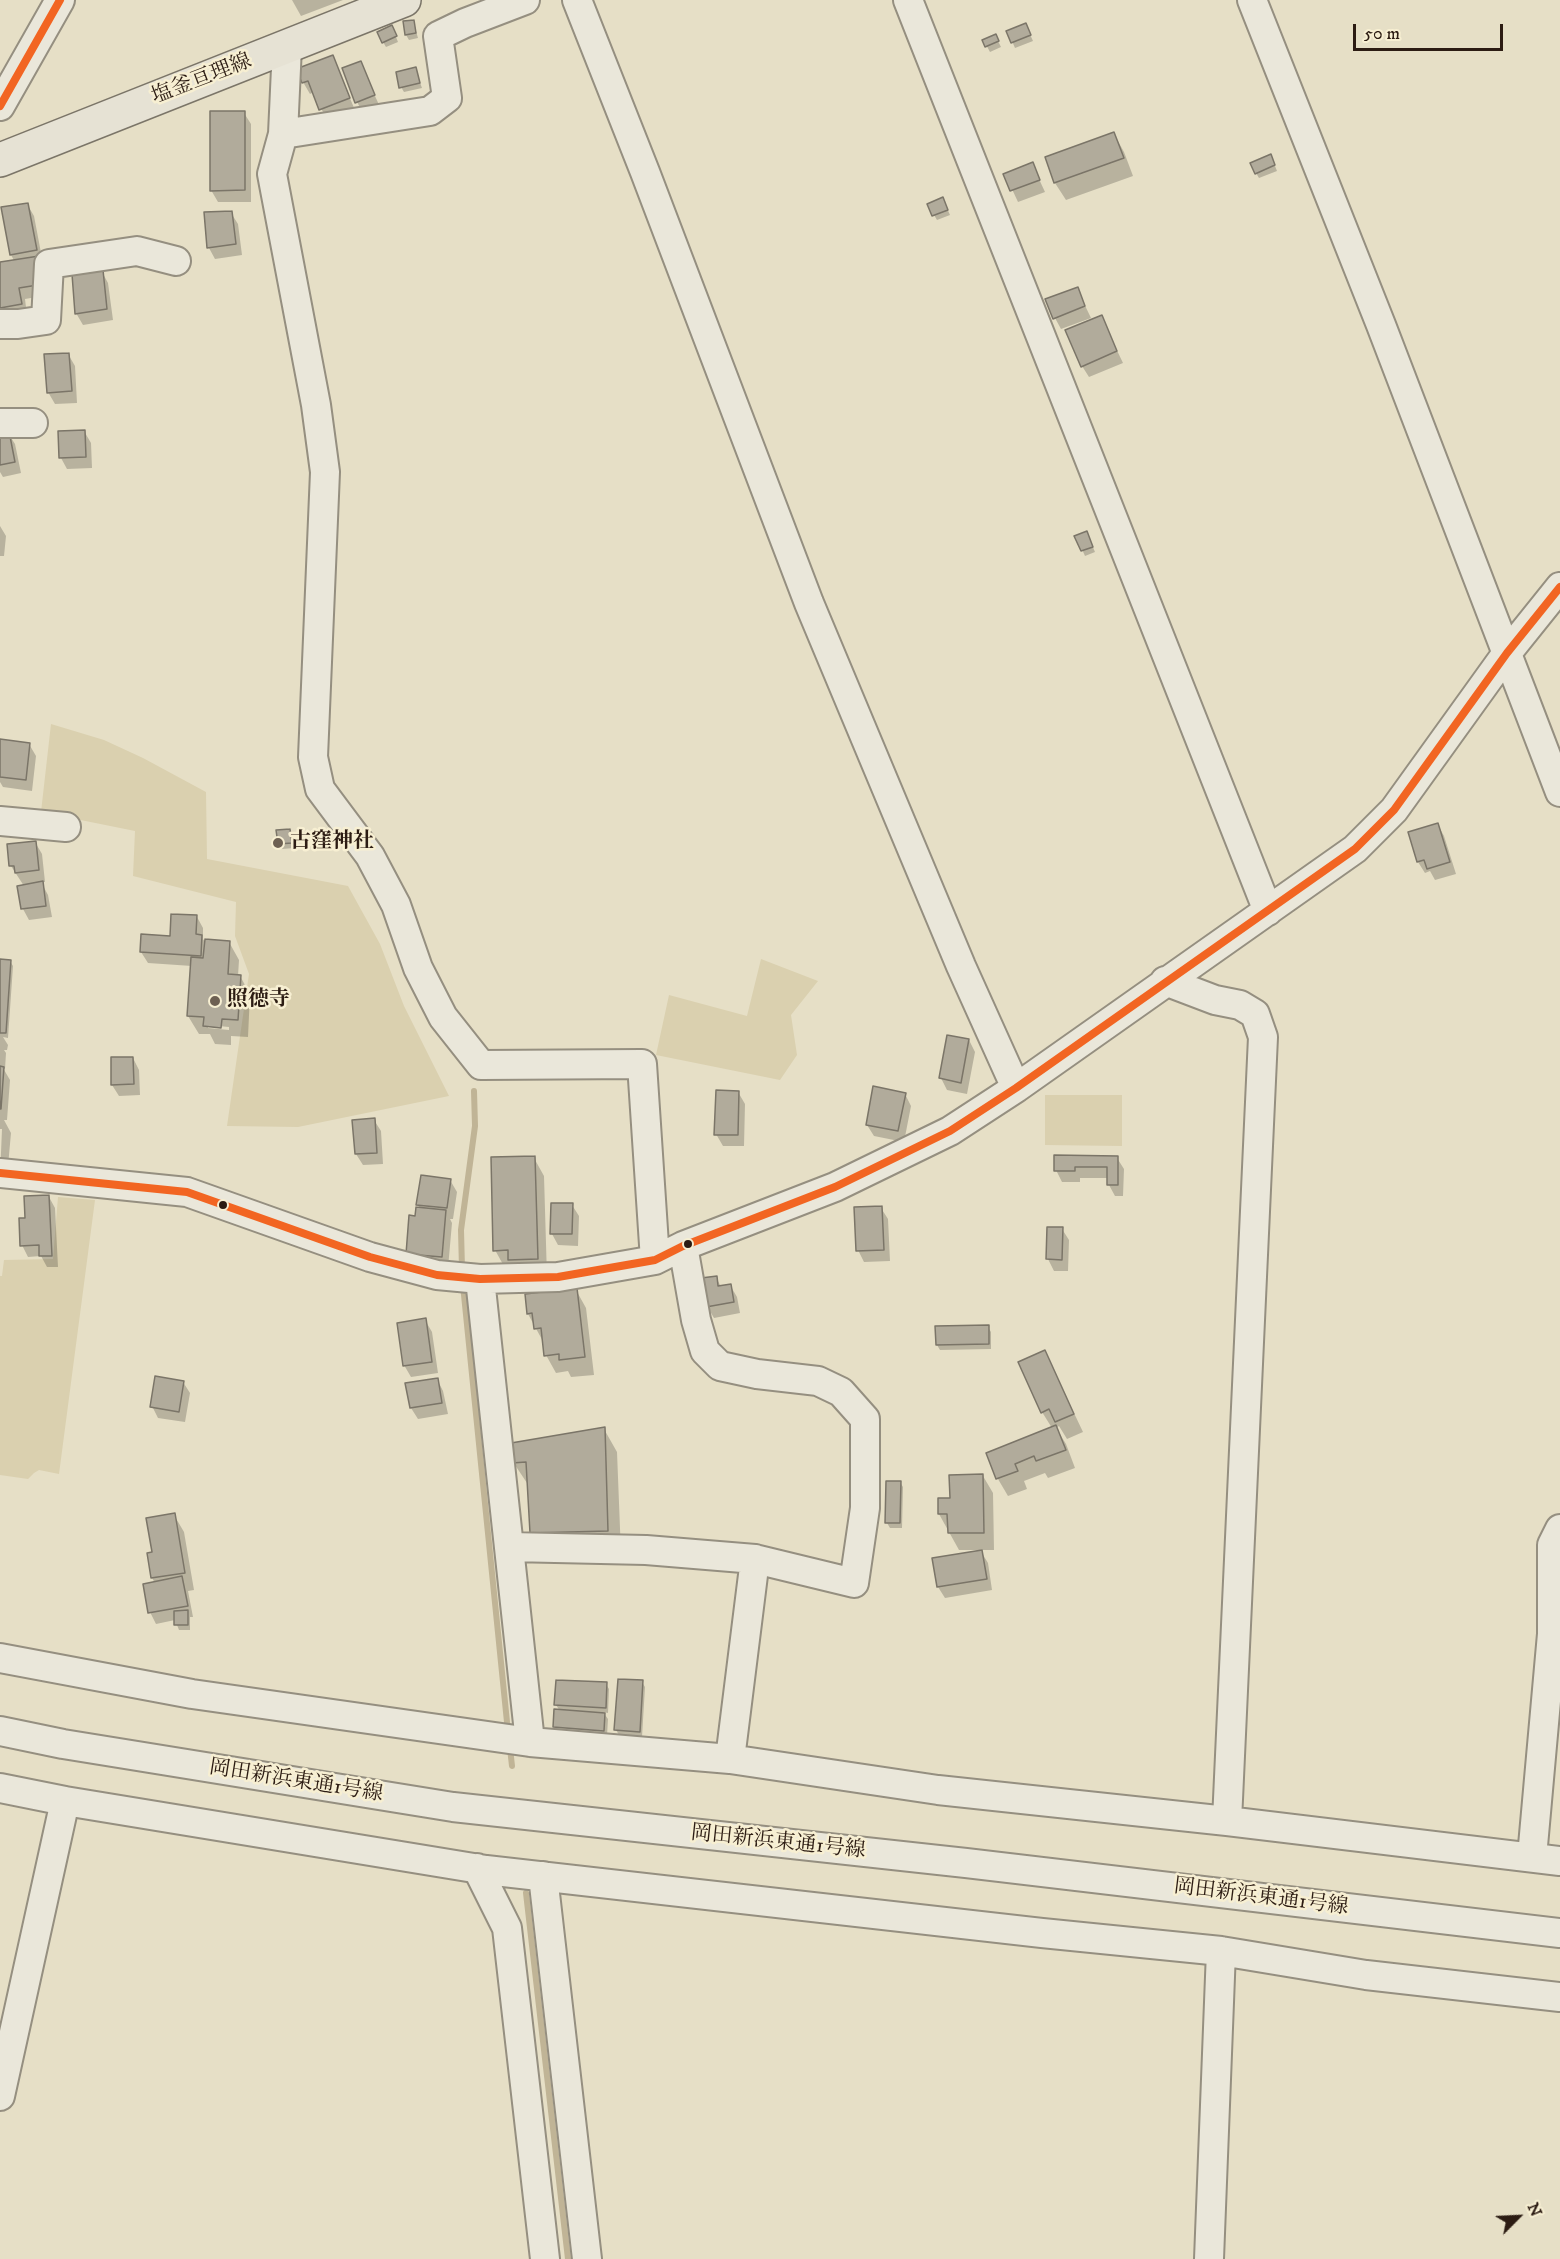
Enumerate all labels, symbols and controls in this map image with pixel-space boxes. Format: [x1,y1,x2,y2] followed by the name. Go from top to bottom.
[1356,12,1506,50] scale bar
[1364,23,1400,45] text: 50 m
[148,49,256,111] street label: 塩釜亘理線
[290,830,374,856] place label: 古窪神社
[271,836,285,850] marker: 古窪神社
[227,988,290,1014] place label: 照徳寺
[208,994,222,1008] marker: 照徳寺
[217,1199,229,1211] unlabelled marker
[682,1238,694,1250] unlabelled marker
[207,1756,385,1808] street label: 岡田新浜東通1号線
[689,1821,867,1865] street label: 岡田新浜東通1号線
[1172,1875,1350,1921] street label: 岡田新浜東通1号線
[1488,2187,1548,2247] north arrow
[1523,2200,1546,2220] text: N

